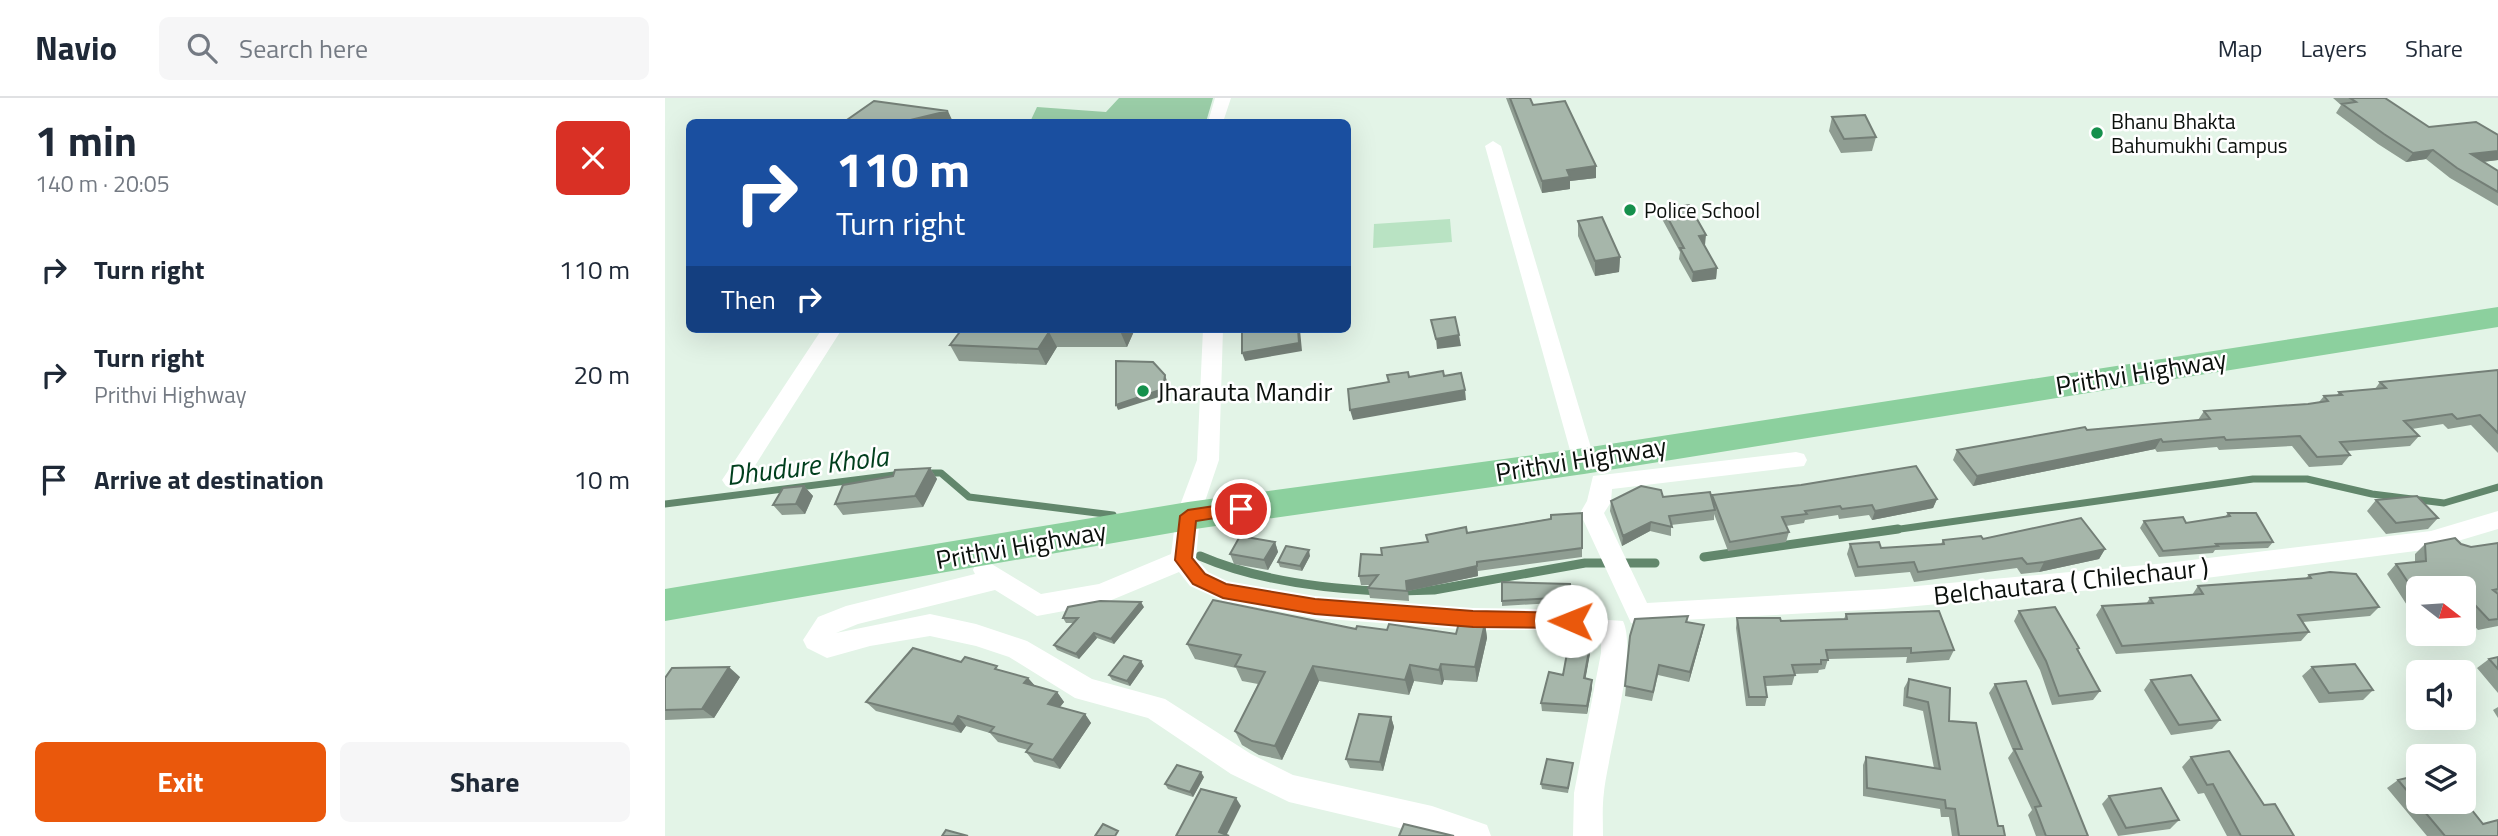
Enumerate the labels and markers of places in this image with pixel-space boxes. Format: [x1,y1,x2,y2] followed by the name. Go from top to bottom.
[2111,105,2288,161] place label: Bhanu Bhakta Bahumukhi Campus
[2089,125,2105,141] marker: Bhanu Bhakta Bahumukhi Campus
[1644,194,1760,226] place label: Police School
[1622,202,1638,218] marker: Police School
[1157,372,1332,411] place label: Jharauta Mandir
[1135,383,1151,399] marker: Jharauta Mandir
[1211,479,1271,539] pin

